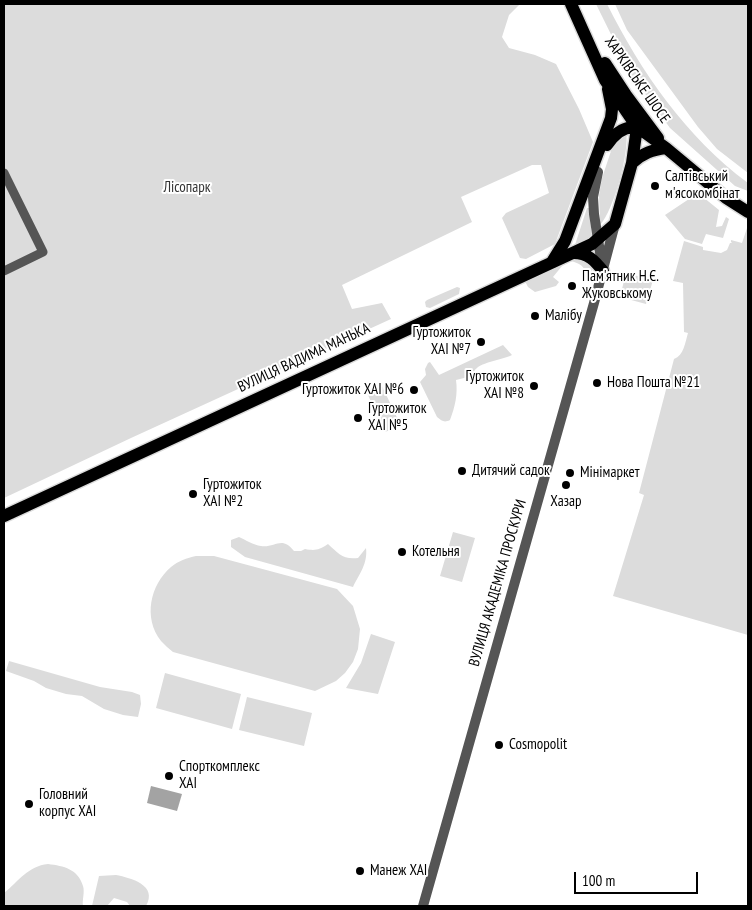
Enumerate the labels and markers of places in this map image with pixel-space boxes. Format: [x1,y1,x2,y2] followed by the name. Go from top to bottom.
[665,168,739,203] place label: Салтівський м'ясокомбінат
[649,180,661,192] marker: Салтівський м'ясокомбінат
[582,268,659,303] place label: Пам'ятник Н.Є. Жуковському
[566,280,578,292] marker: Пам'ятник Н.Є. Жуковському
[545,307,582,325] place label: Малібу
[529,310,541,322] marker: Малібу
[412,324,471,359] place label: Гуртожиток ХАІ №7
[475,336,487,348] marker: Гуртожиток ХАІ №7
[465,368,524,403] place label: Гуртожиток ХАІ №8
[607,374,700,392] place label: Нова Пошта №21
[591,377,603,389] marker: Нова Пошта №21
[528,380,540,392] marker: Гуртожиток ХАІ №8
[302,381,404,399] place label: Гуртожиток ХАІ №6
[408,384,420,396] marker: Гуртожиток ХАІ №6
[368,400,427,435] place label: Гуртожиток ХАІ №5
[352,412,364,424] marker: Гуртожиток ХАІ №5
[472,462,550,480] place label: Дитячий садок
[580,464,640,482] place label: Мінімаркет
[456,465,468,477] marker: Дитячий садок
[564,467,576,479] marker: Мінімаркет
[203,476,262,511] place label: Гуртожиток ХАІ №2
[560,479,572,491] marker: Хазар
[187,488,199,500] marker: Гуртожиток ХАІ №2
[550,493,582,511] place label: Хазар
[412,543,460,561] place label: Котельня
[396,546,408,558] marker: Котельня
[509,736,567,754] place label: Cosmopolit
[493,739,505,751] marker: Cosmopolit
[179,758,260,793] place label: Спорткомплекс ХАІ
[163,770,175,782] marker: Спорткомплекс ХАІ
[39,786,96,821] place label: Головний корпус ХАІ
[23,798,35,810] marker: Головний корпус ХАІ
[370,862,427,880] place label: Манеж ХАІ
[354,865,366,877] marker: Манеж ХАІ

